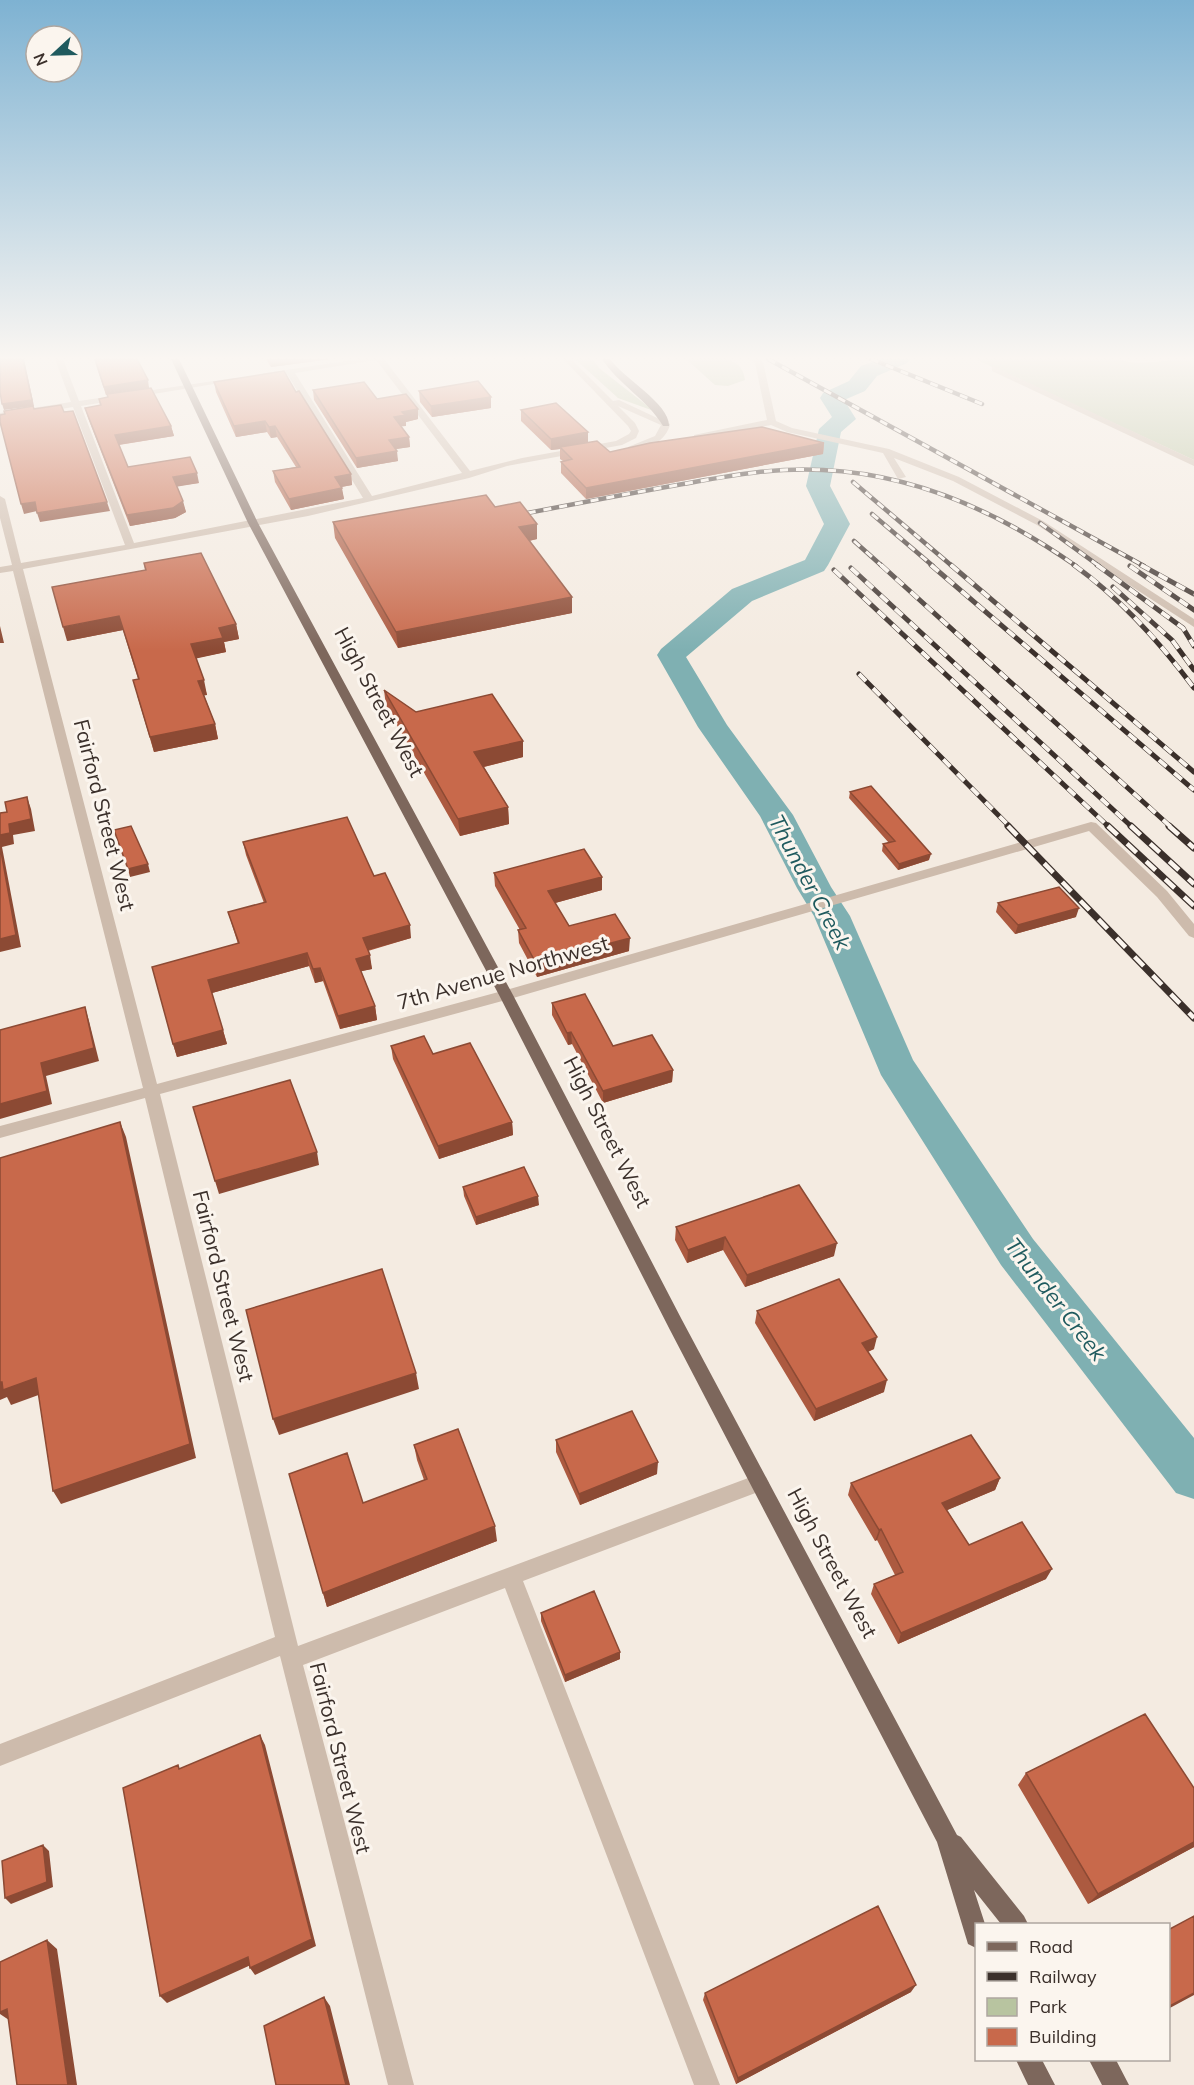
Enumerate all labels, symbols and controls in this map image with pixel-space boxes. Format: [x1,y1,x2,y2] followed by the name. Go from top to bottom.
[24,24,84,84] north arrow
[29,50,52,69] text: N
[329,622,430,781] street label: High Street West
[69,716,141,913] street label: Fairford Street West
[763,810,858,955] water label: Thunder Creek
[394,929,612,1015] street label: 7th Avenue Northwest
[559,1052,657,1212] street label: High Street West
[188,1187,260,1384] street label: Fairford Street West
[999,1232,1113,1367] water label: Thunder Creek
[782,1483,883,1642] street label: High Street West
[305,1659,377,1856] street label: Fairford Street West
[975,1923,1170,2061] legend
[1029,1935,1073,1958] text: Road
[1029,1965,1097,1988] text: Railway
[1029,1995,1068,2018] text: Park
[1029,2025,1097,2048] text: Building

